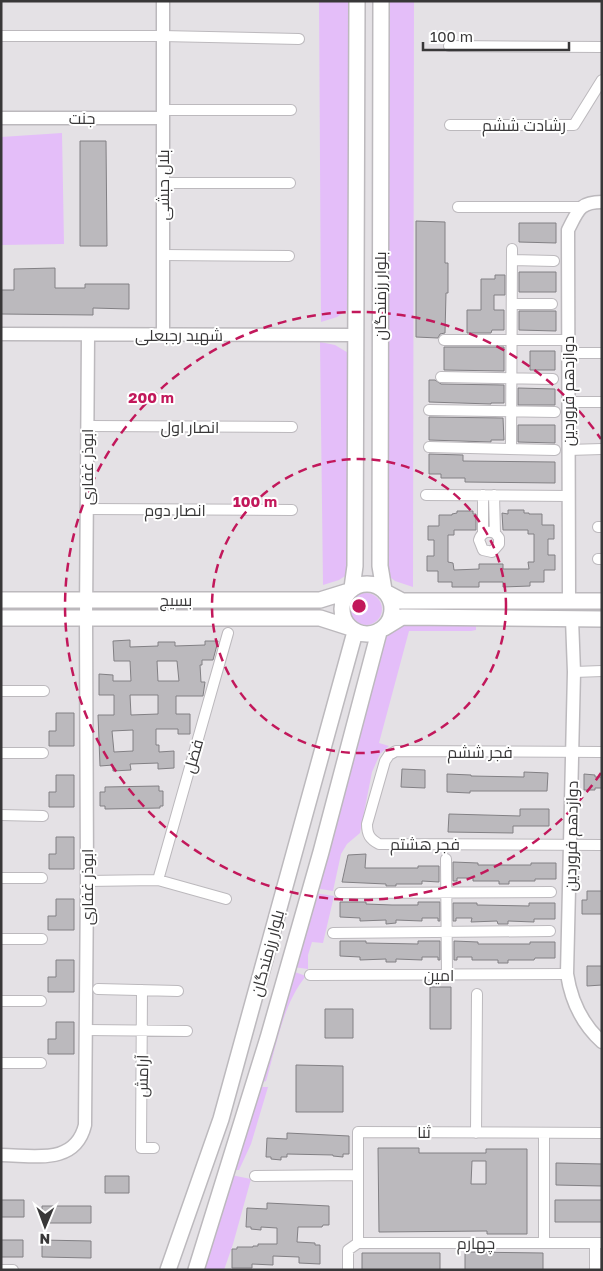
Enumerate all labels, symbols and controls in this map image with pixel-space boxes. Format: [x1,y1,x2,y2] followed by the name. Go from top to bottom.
[423,20,569,52] scale bar
[430,27,473,45] text: 100 m
[69,108,95,128] street label: جنت
[482,115,566,137] street label: رشادت ششم
[153,149,174,221] street label: بلال حبشی
[370,251,391,341] street label: بلوار رزمندگان
[135,325,223,346] street label: شهید رجبعلی
[558,336,580,446] street label: دوازدهم فروردین
[128,388,174,406] text: 200 m
[161,417,219,438] street label: انصار اول
[77,429,98,505] street label: ابوذر غفاری
[233,492,277,510] text: 100 m
[144,500,206,522] street label: انصار دوم
[160,590,192,612] street label: بسیج
[350,597,368,615] centre of rings
[179,737,208,776] street label: فضل
[447,742,513,764] street label: فجر ششم
[560,781,584,891] street label: دوازدهم فروردین
[390,834,460,856] street label: فجر هشتم
[77,849,98,925] street label: ابوذر غفاری
[246,907,289,999] street label: بلوار رزمندگان
[424,965,454,986] street label: امین
[132,1054,153,1098] street label: آرامش
[417,1122,432,1142] street label: ثنا
[20,1201,70,1251] north arrow
[39,1231,50,1248] text: N
[457,1233,495,1255] street label: چهارم

